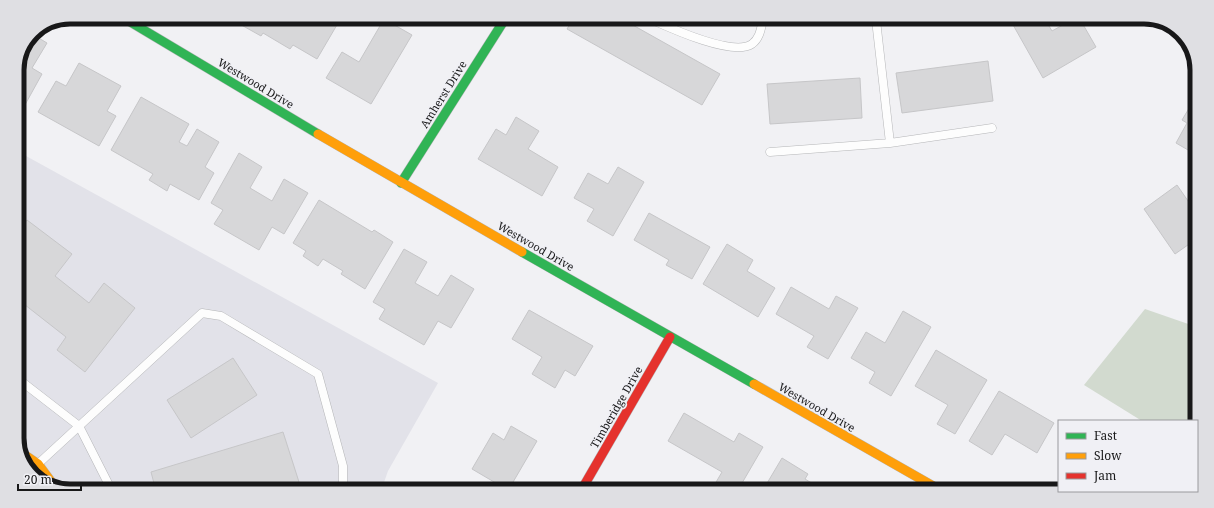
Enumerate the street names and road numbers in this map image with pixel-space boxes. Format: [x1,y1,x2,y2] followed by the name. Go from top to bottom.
[215,54,297,112] street label: Westwood Drive
[416,57,470,131] street label: Amherst Drive
[495,218,577,274] street label: Westwood Drive
[586,363,646,451] street label: Timberidge Drive
[776,379,858,435] street label: Westwood Drive

